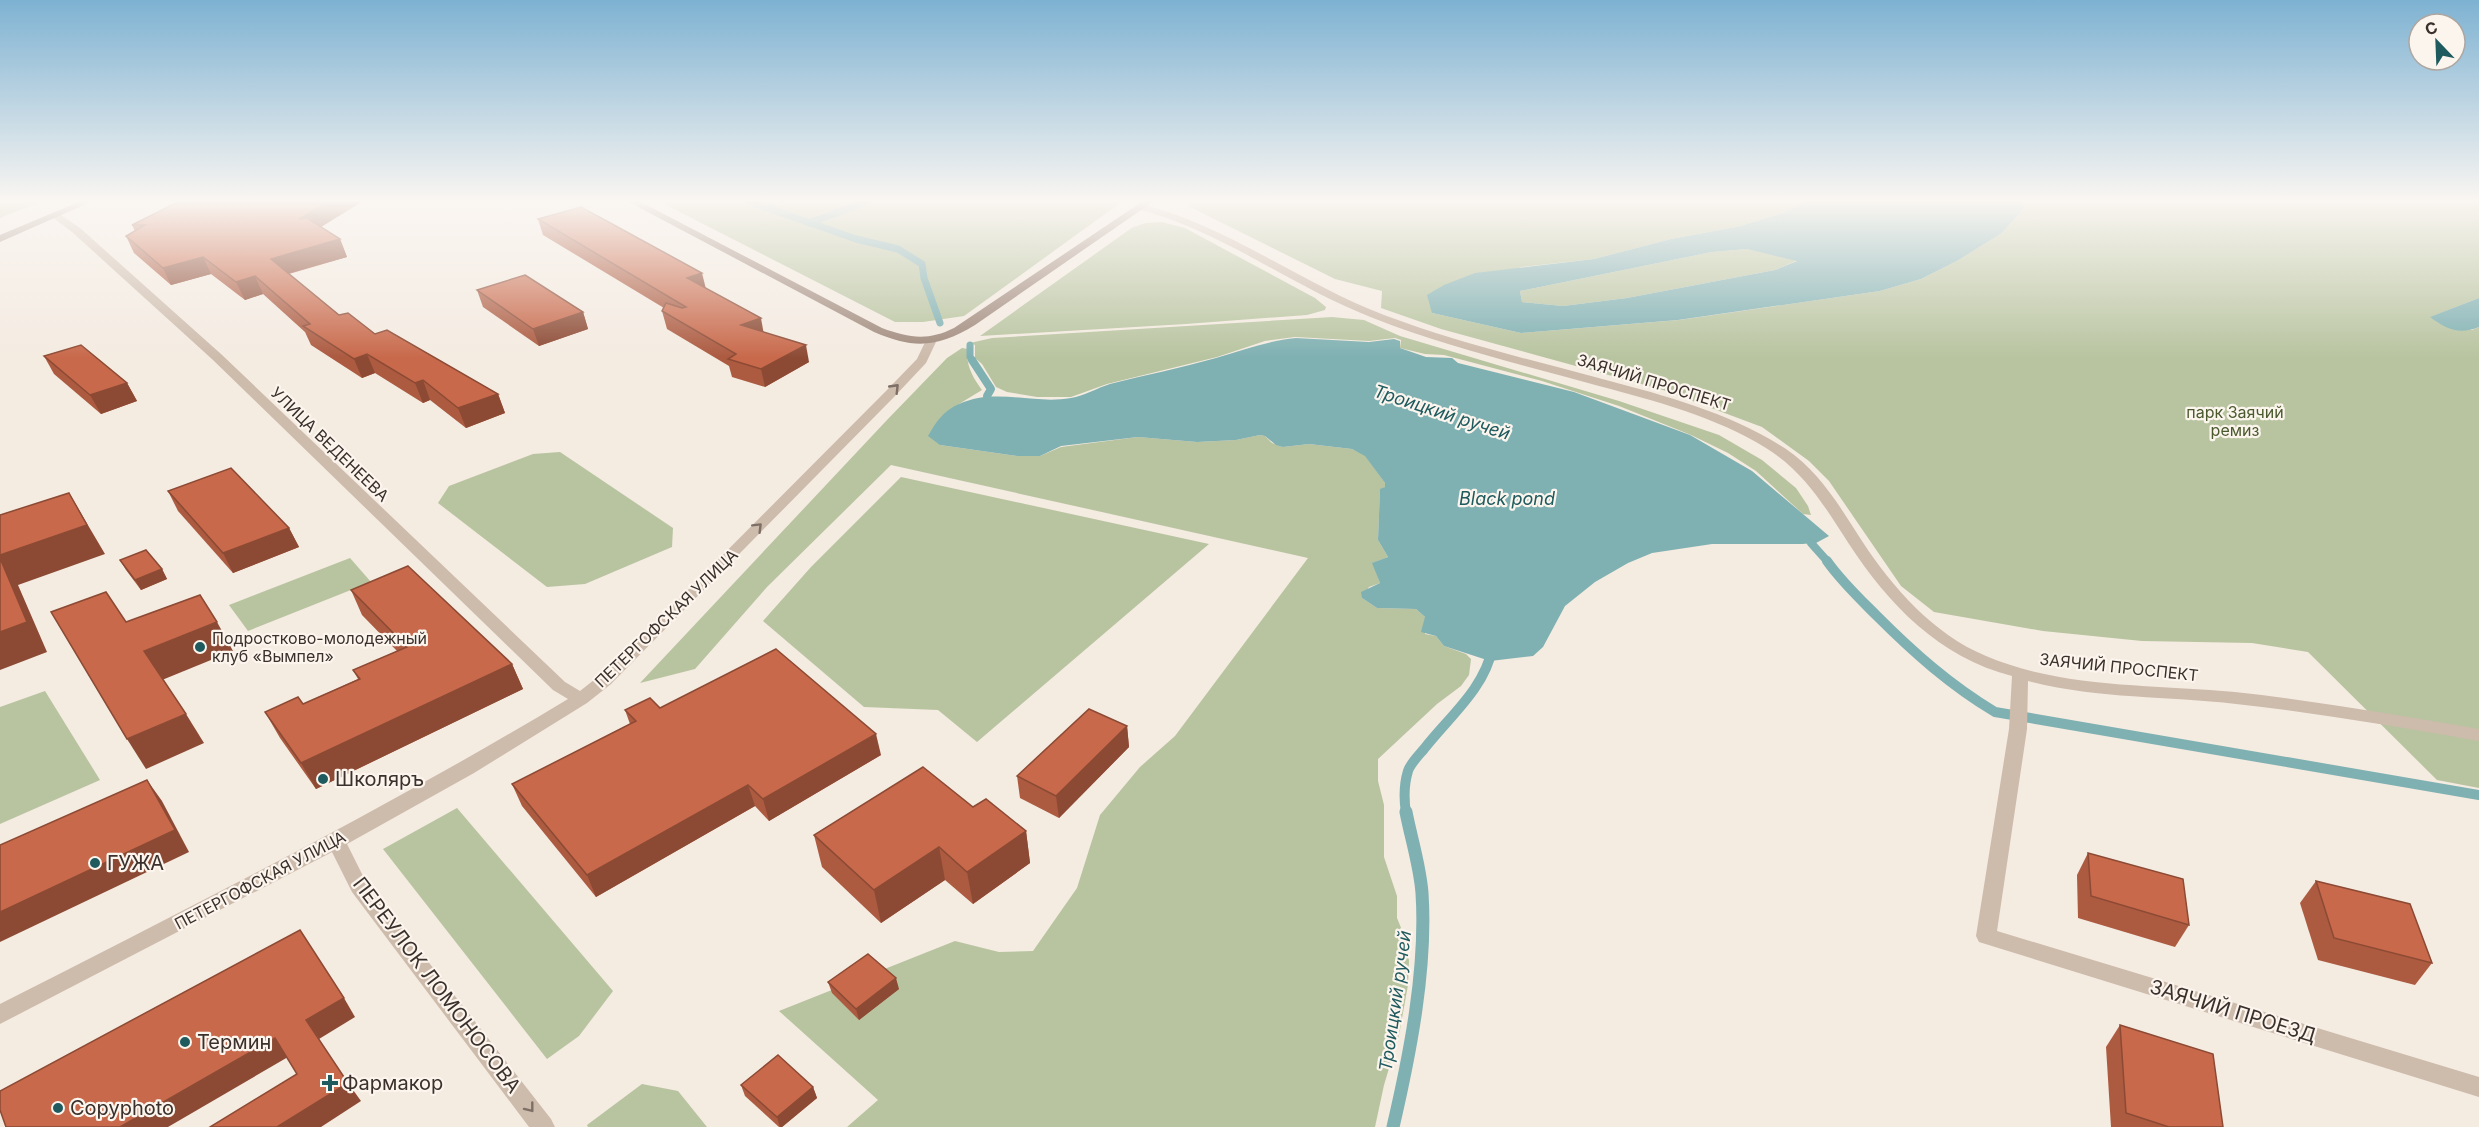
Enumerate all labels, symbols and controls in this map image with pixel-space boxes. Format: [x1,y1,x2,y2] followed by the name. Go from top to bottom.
[2407,12,2467,72] north arrow
[2422,17,2441,40] text: С
[1575,349,1733,415] street label: ЗАЯЧИЙ ПРОСПЕКТ
[1371,380,1513,444] water label: Троицкий ручей
[267,382,393,506] street label: УЛИЦА ВЕДЕНЕЕВА
[888,384,899,395] one-way arrow
[2186,402,2284,440] park label: парк Заячий ремиз
[1459,488,1555,509] water label: Black pond
[751,523,762,534] one-way arrow
[590,545,742,691] street label: ПЕТЕРГОФСКАЯ УЛИЦА
[212,628,427,666] place label: Подростково-молодежный клуб «Вымпел»
[193,640,207,654] marker: Подростково-молодежный клуб «Вымпел»
[2039,649,2199,685] street label: ЗАЯЧИЙ ПРОСПЕКТ
[335,767,424,791] place label: Школяръ
[316,772,330,786] marker: Школяръ
[171,826,349,934] street label: ПЕТЕРГОФСКАЯ УЛИЦА
[107,851,164,875] place label: ГУЖА
[88,856,102,870] marker: ГУЖА
[348,872,526,1098] street label: ПЕРЕУЛОК ЛОМОНОСОВА
[1375,929,1415,1073] water label: Троицкий ручей
[2147,973,2319,1048] street label: ЗАЯЧИЙ ПРОЕЗД
[197,1030,271,1054] place label: Термин
[178,1035,192,1049] marker: Термин
[342,1071,443,1095] place label: Фармакор
[323,1076,337,1090] marker: Фармакор
[70,1096,174,1120] place label: Copyphoto
[51,1101,65,1115] marker: Copyphoto
[522,1102,533,1113] one-way arrow

